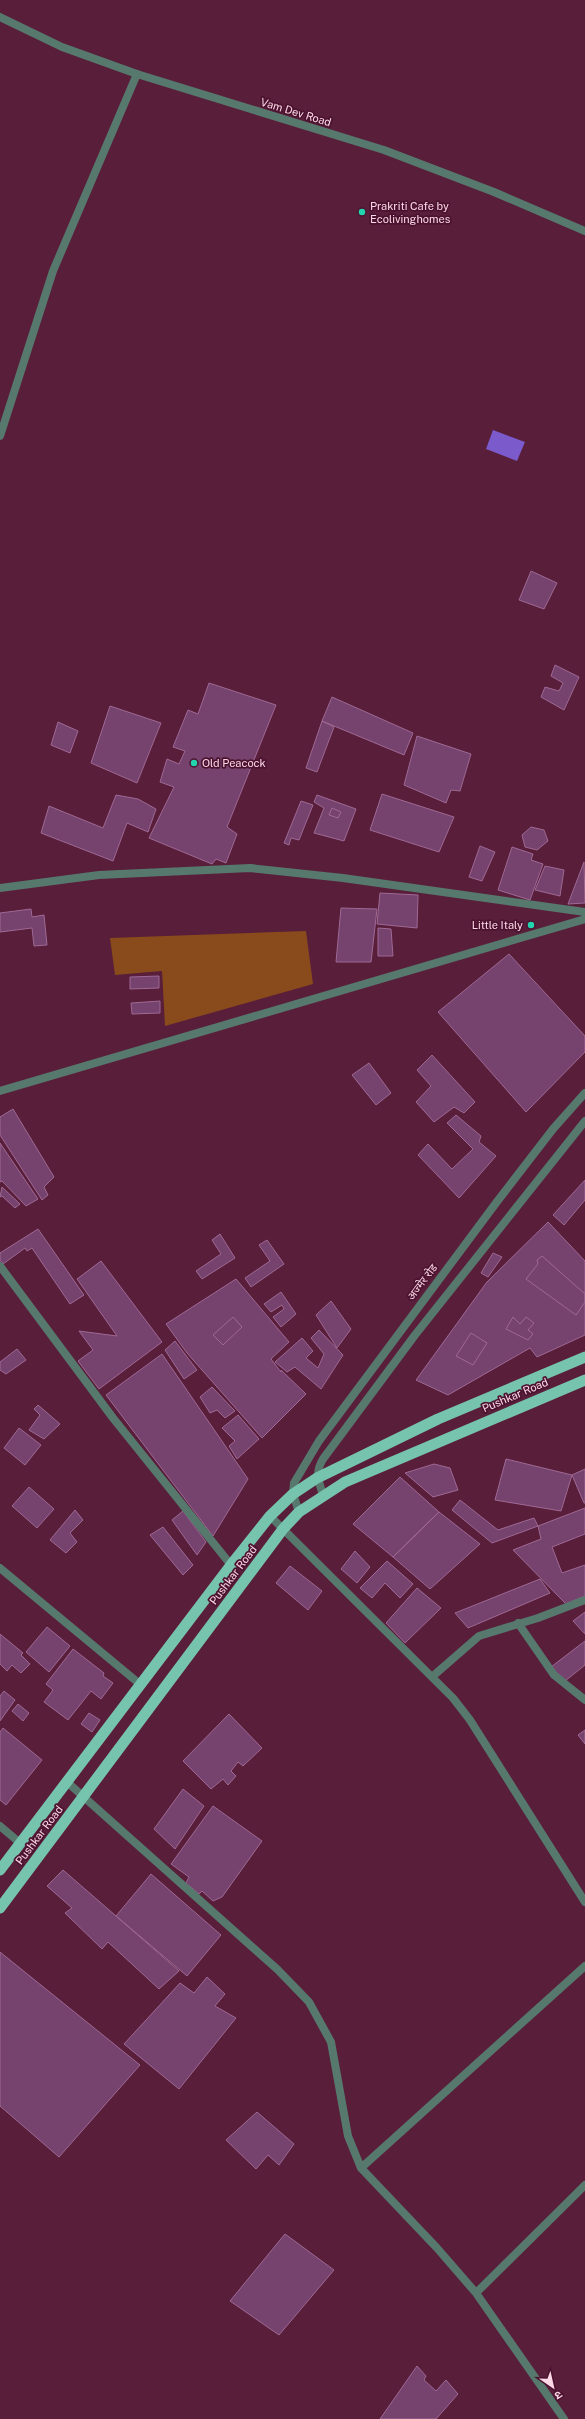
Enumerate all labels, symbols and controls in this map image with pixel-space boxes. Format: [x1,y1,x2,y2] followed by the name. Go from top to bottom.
[259,96,333,128] street label: Vam Dev Road
[370,200,451,225] place label: Prakriti Cafe by Ecolivinghomes
[357,207,367,217] marker: Prakriti Cafe by Ecolivinghomes
[202,757,266,769] place label: Old Peacock
[189,758,199,768] marker: Old Peacock
[472,919,523,931] place label: Little Italy
[526,920,536,930] marker: Little Italy
[405,1262,439,1302] street label: अज्मेर रोड
[480,1376,550,1414] street label: Pushkar Road
[207,1543,259,1607] street label: Pushkar Road
[13,1803,65,1867] street label: Pushkar Road
[533,2367,573,2407] north arrow
[552,2389,565,2402] text: उ

